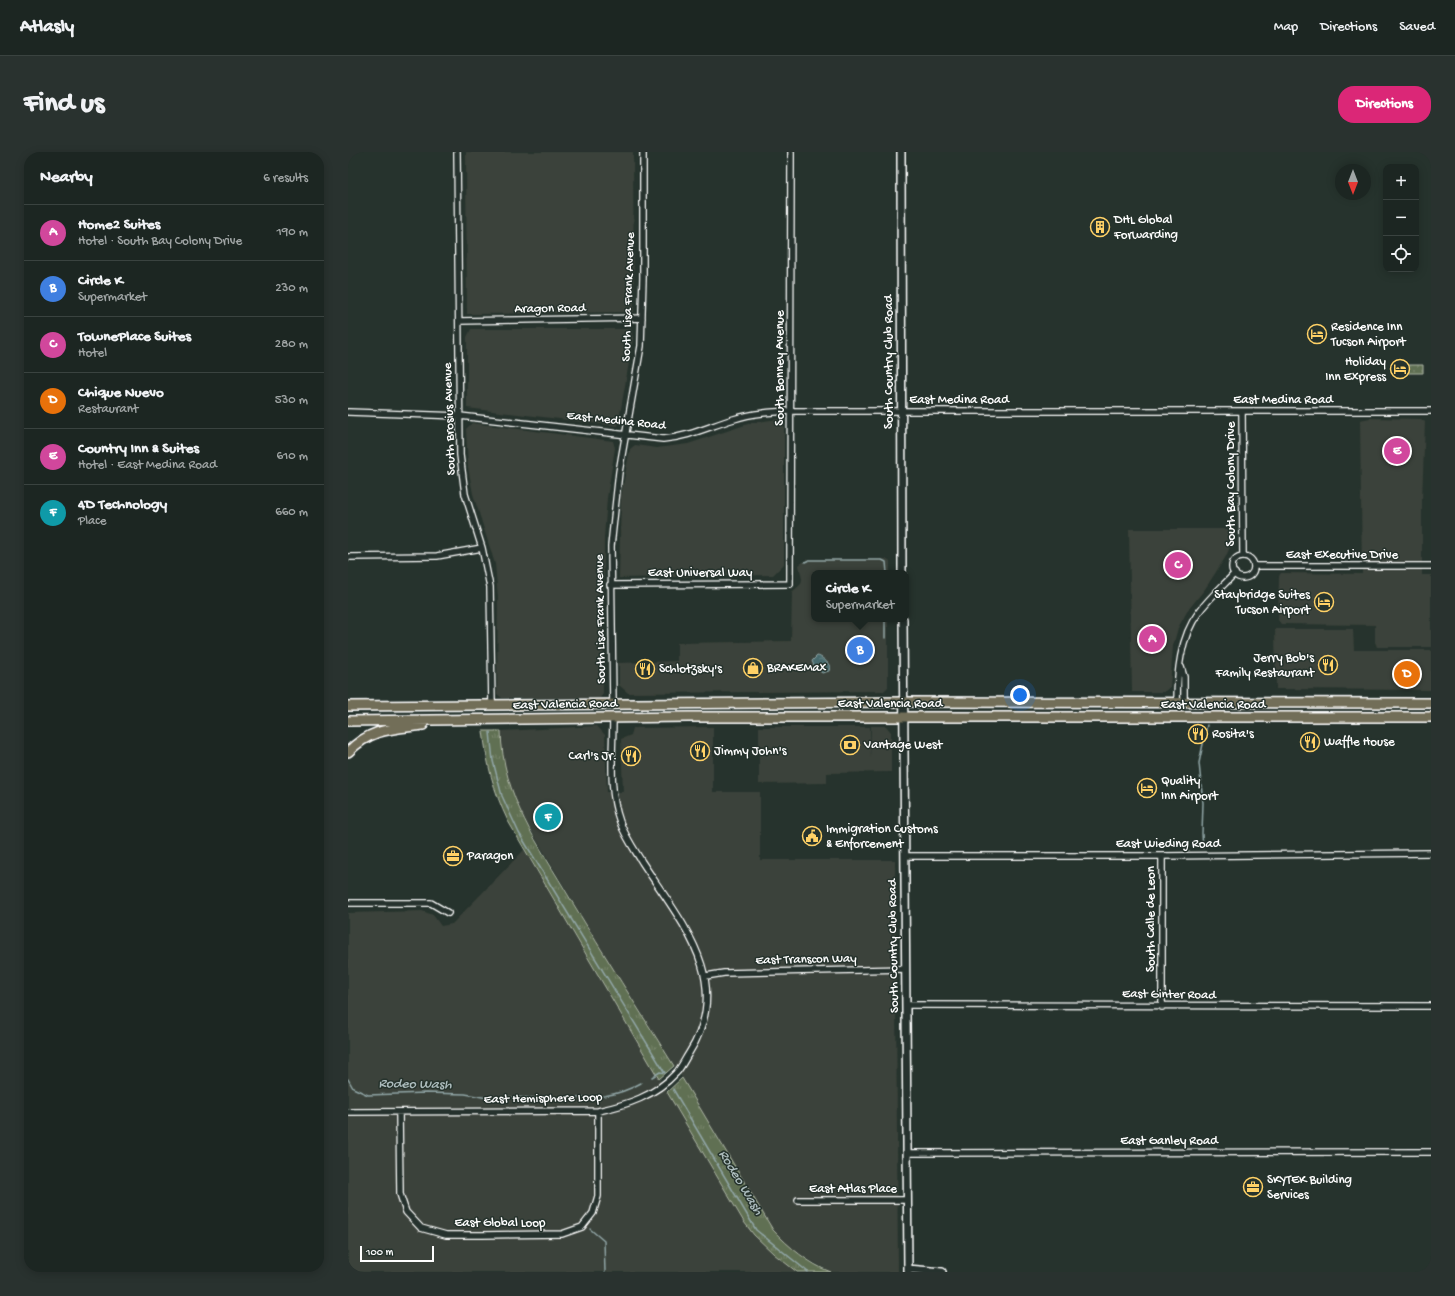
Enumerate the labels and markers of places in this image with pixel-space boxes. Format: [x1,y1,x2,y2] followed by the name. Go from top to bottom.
[1113,213,1178,243] place label: DHL Global Forwarding
[1089,216,1111,238] building icon: DHL Global Forwarding
[1330,320,1407,350] place label: Residence Inn Tucson Airport
[1306,323,1328,345] hotel icon: Residence Inn Tucson Airport
[1325,355,1387,385] place label: Holiday Inn Express
[1389,358,1411,380] hotel icon: Holiday Inn Express
[1384,436,1410,466] pin: E
[1165,550,1191,580] pin: C
[1214,588,1312,618] place label: Staybridge Suites Tucson Airport
[1313,591,1335,613] hotel icon: Staybridge Suites Tucson Airport
[1139,624,1165,654] pin: A
[847,635,873,665] pin: B
[1215,651,1316,681] place label: Jerry Bob's Family Restaurant
[1317,654,1339,676] restaurant icon: Jerry Bob's Family Restaurant
[742,657,764,679] shop icon: BRAKEMax
[634,658,656,680] restaurant icon: Schlotzsky's
[1394,659,1420,689] pin: D
[766,661,827,676] place label: BRAKEMax
[659,662,723,677] place label: Schlotzsky's
[1187,723,1209,745] restaurant icon: Rosita's
[1212,727,1255,742] place label: Rosita's
[1299,731,1321,753] restaurant icon: Waffle House
[839,734,861,756] bank icon: Vantage West
[1324,735,1395,750] place label: Waffle House
[863,738,944,753] place label: Vantage West
[689,740,711,762] restaurant icon: Jimmy John's
[714,744,788,759] place label: Jimmy John's
[620,745,642,767] restaurant icon: Carl's Jr.
[569,749,617,764] place label: Carl's Jr.
[1161,774,1219,804] place label: Quality Inn Airport
[1136,777,1158,799] hotel icon: Quality Inn Airport
[535,802,561,832] pin: F
[826,822,939,852] place label: Immigration Customs & Enforcement
[801,825,823,847] public building icon: Immigration Customs & Enforcement
[442,845,464,867] office icon: Paragon
[466,849,514,864] place label: Paragon
[1267,1173,1352,1203] place label: SKYTEK Building Services
[1242,1176,1264,1198] office icon: SKYTEK Building Services

